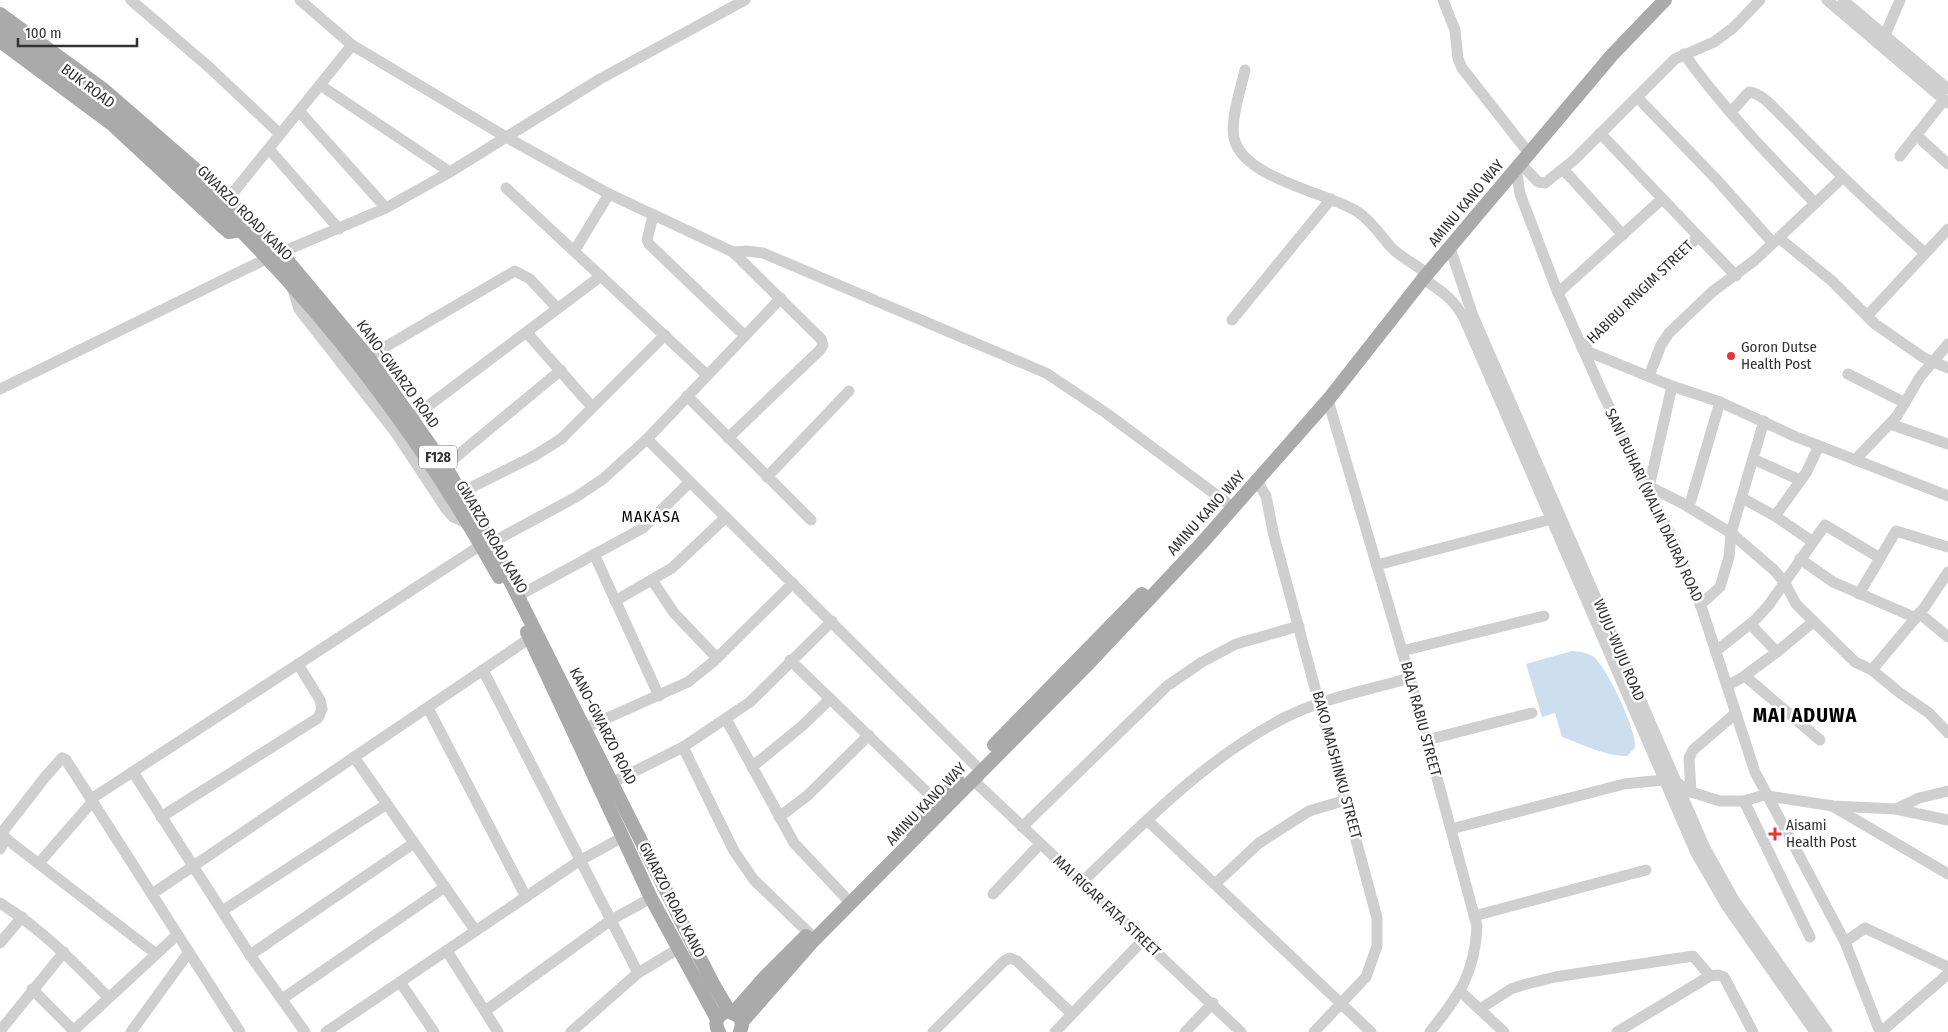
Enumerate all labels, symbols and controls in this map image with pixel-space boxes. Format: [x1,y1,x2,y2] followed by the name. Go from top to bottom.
[18,15,136,47] scale bar
[25,24,62,42] text: 100 m
[58,60,118,112] street label: BUK ROAD
[1425,156,1508,250] street label: AMINU KANO WAY
[194,162,296,264] street label: GWARZO ROAD KANO
[1583,237,1697,347] street label: HABIBU RINGIM STREET
[353,316,443,432] street label: KANO-GWARZO ROAD
[1741,338,1817,373] place label: Goron Dutse Health Post
[1725,350,1737,362] marker: Goron Dutse Health Post
[1601,405,1707,605] street label: SANI BUHARI (WALIN DAURA) ROAD
[419,446,457,468] road number: F128
[1163,467,1249,559] street label: AMINU KANO WAY
[452,477,532,597] street label: GWARZO ROAD KANO
[622,507,680,526] district label: MAKASA
[1589,596,1649,704] street label: WUJU-WUJU ROAD
[1397,660,1445,778] street label: BALA RABIU STREET
[566,664,640,788] street label: KANO-GWARZO ROAD
[1309,689,1365,841] street label: BAKO MAISHINKU STREET
[1753,703,1857,727] district label: MAI ADUWA
[882,759,970,849] street label: AMINU KANO WAY
[1786,816,1857,851] place label: Aisami Health Post
[1768,827,1782,841] marker: Aisami Health Post
[635,839,709,961] street label: GWARZO ROAD KANO
[1050,852,1164,960] street label: MAI RIGAR FATA STREET

